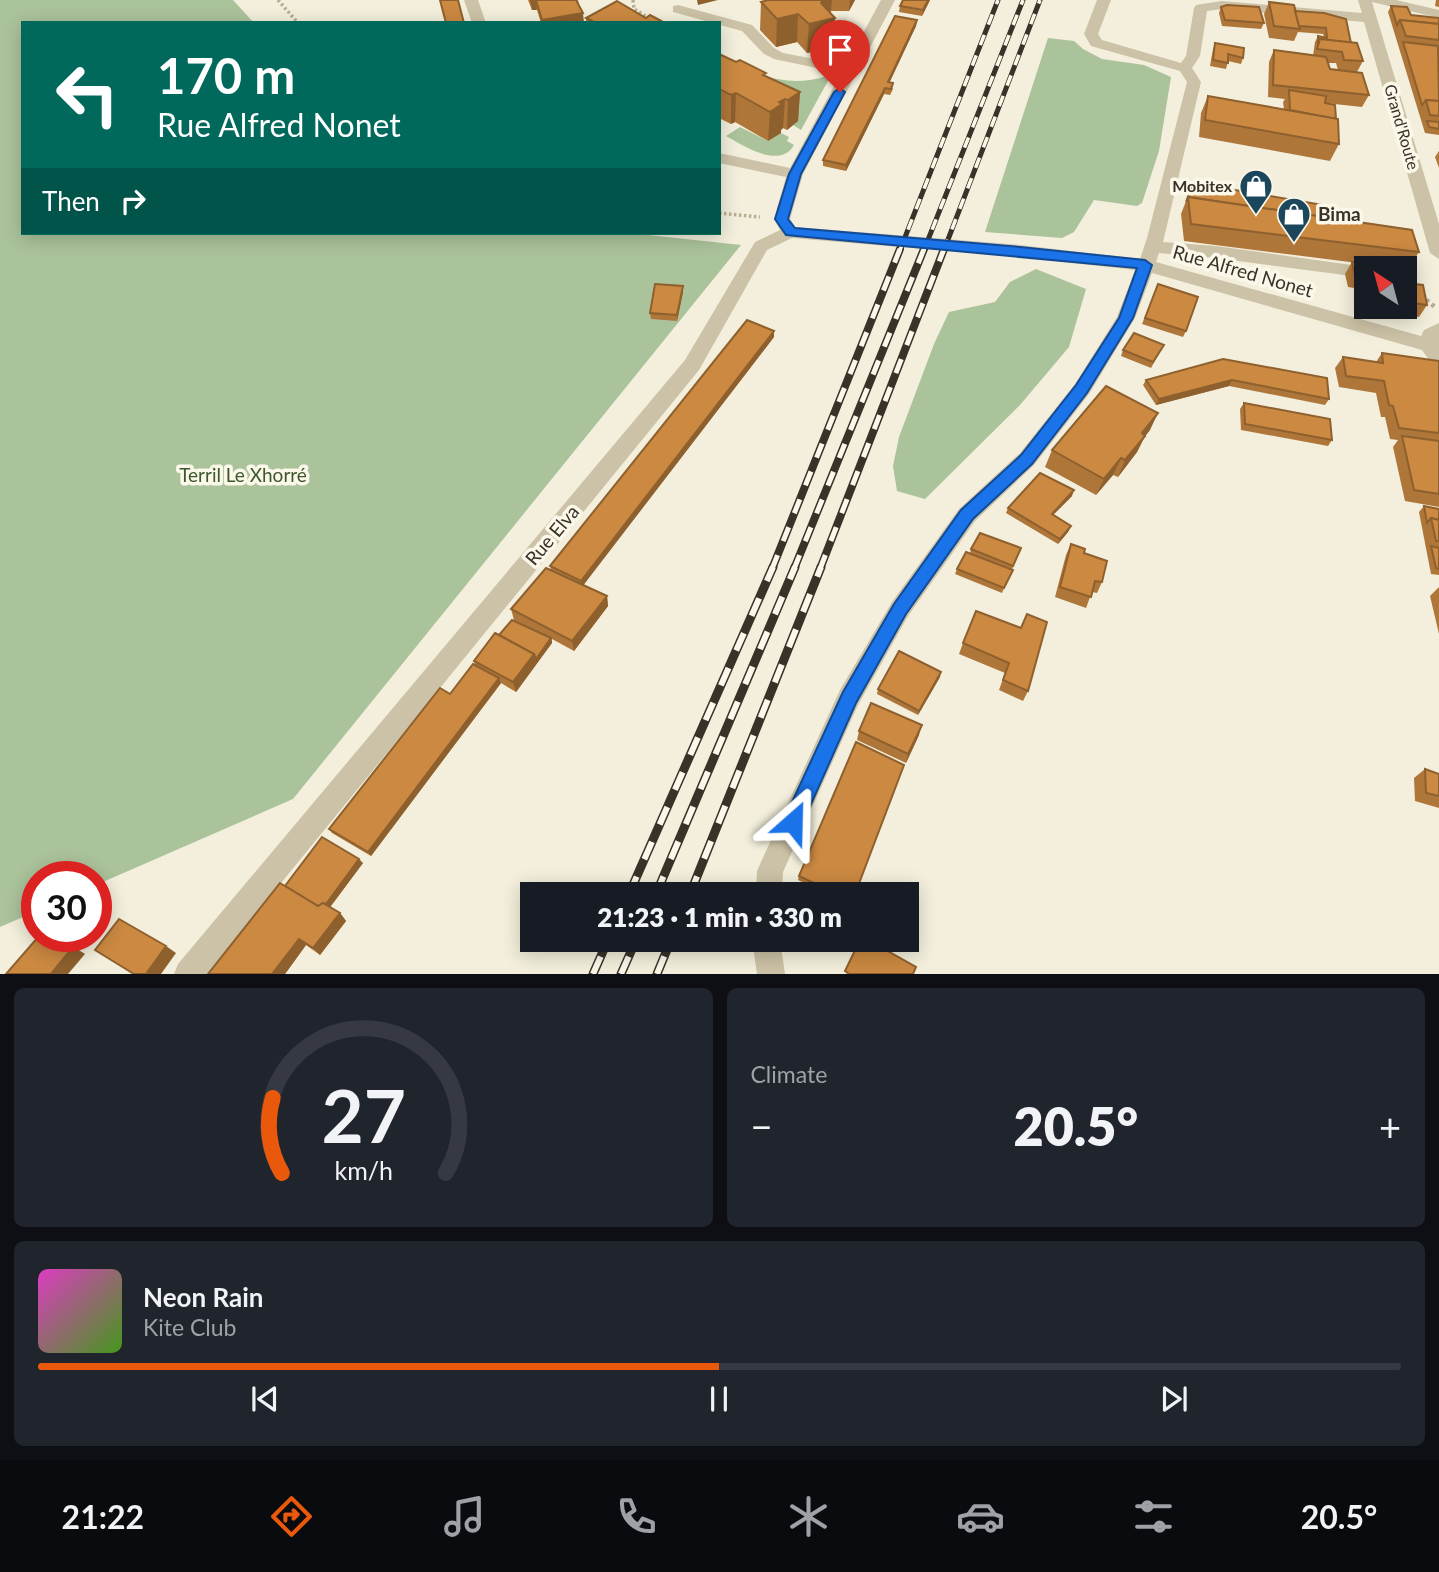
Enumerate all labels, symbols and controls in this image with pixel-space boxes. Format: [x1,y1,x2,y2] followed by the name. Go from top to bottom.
[810,20,870,92] pin
[821,31,859,69] icon: arrive
[157,46,295,104] text: 170 m
[42,49,133,140] icon: left
[1381,82,1424,172] street label: Grand'Route
[157,105,401,144] text: Rue Alfred Nonet
[1237,167,1275,216] shop icon: Mobitex
[1172,176,1233,195] place label: Mobitex
[114,182,152,220] icon: right
[42,185,100,217] text: Then
[1275,195,1313,244] shop icon: Bima
[1318,202,1361,225] place label: Bima
[1170,240,1316,302] street label: Rue Alfred Nonet
[1354,256,1418,318] north arrow
[1354,256,1417,319] map controls
[179,463,307,486] park label: Terril Le Xhorré
[520,500,583,569] street label: Rue Elva
[756,785,830,859] position arrow
[21,861,112,952] speed limit sign: 30
[597,901,842,933] text: 21:23 · 1 min · 330 m
[751,1060,827,1088] text: Climate
[321,1072,405,1160] text: 27
[1013,1095,1138,1157] text: 20.5°
[751,1103,773,1149] text: −
[1379,1103,1401,1149] text: +
[334,1155,393,1185] text: km/h
[143,1281,263,1313] text: Neon Rain
[143,1313,236,1341] text: Kite Club
[246,1380,284,1418] icon: previous
[700,1380,738,1418] icon: pause
[1155,1380,1193,1418] icon: next
[267,1492,316,1541] icon: directions
[440,1492,489,1541] icon: music
[612,1492,661,1541] icon: phone
[784,1492,833,1541] icon: climate
[956,1492,1005,1541] icon: car
[1129,1492,1178,1541] icon: filters
[62,1497,144,1536] text: 21:22
[1301,1497,1377,1536] text: 20.5°

